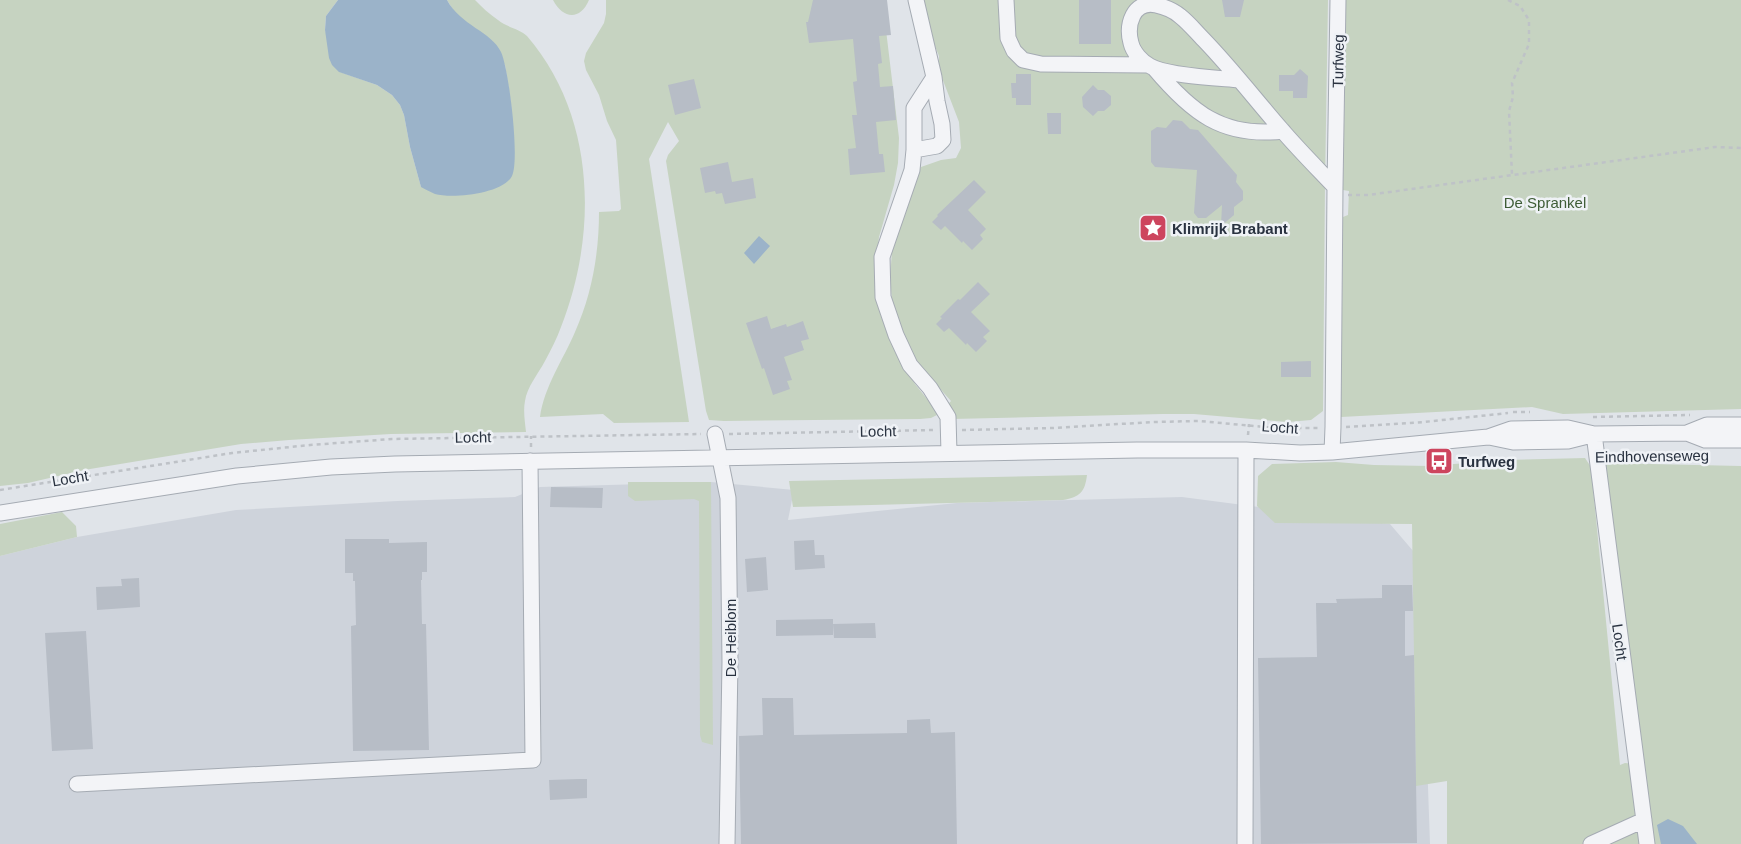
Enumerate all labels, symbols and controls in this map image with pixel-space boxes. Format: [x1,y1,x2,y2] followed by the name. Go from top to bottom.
[1329,34,1347,88] street label: Turfweg
[1504,194,1586,211] park label: De Sprankel
[1138,213,1168,243] place icon: Klimrijk Brabant
[1172,220,1288,237] place label: Klimrijk Brabant
[1261,417,1300,437] street label: Locht
[860,422,897,440] street label: Locht
[455,428,492,446] street label: Locht
[1424,446,1454,476] bus stop icon: Turfweg
[1595,447,1709,465] street label: Eindhovenseweg
[1458,453,1515,470] place label: Turfweg
[50,466,90,490] street label: Locht
[722,599,739,677] street label: De Heiblom
[1609,623,1631,662] street label: Locht

